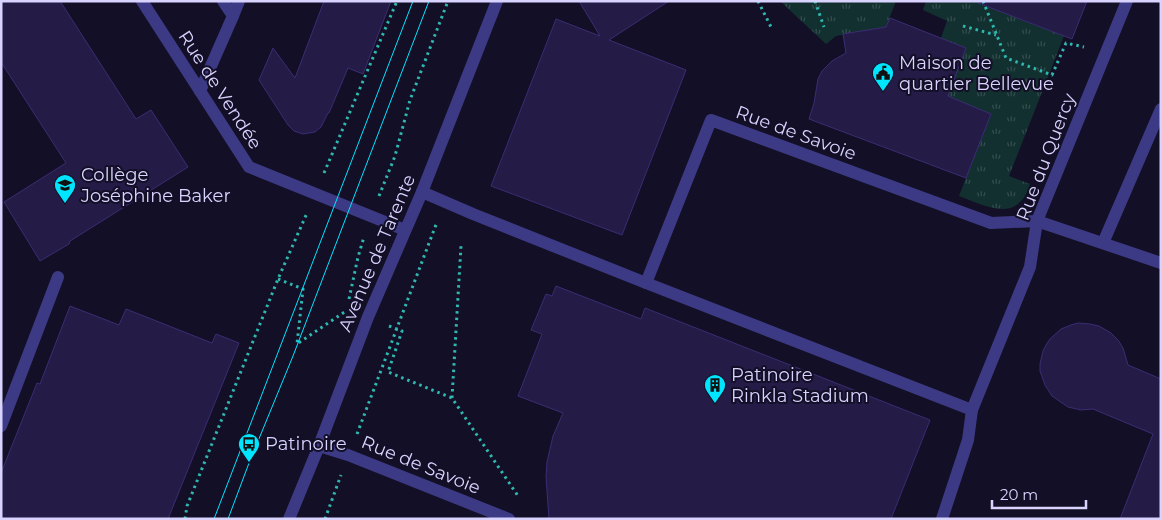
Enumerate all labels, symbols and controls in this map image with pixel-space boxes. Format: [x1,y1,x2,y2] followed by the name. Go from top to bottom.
[173,27,267,154] street label: Rue de Vendée
[899,52,1054,95] place label: Maison de quartier Bellevue
[871,61,895,92] public building icon: Maison de quartier Bellevue
[1012,90,1080,224] street label: Rue du Quercy
[733,101,859,165] street label: Rue de Savoie
[80,164,231,207] place label: Collège Joséphine Baker
[334,171,420,335] street label: Avenue de Tarente
[53,173,77,204] school or university icon: Collège Joséphine Baker
[731,364,869,407] place label: Patinoire Rinkla Stadium
[703,373,727,404] building icon: Patinoire Rinkla Stadium
[358,431,484,499] street label: Rue de Savoie
[237,432,261,463] bus stop icon: Patinoire
[265,433,347,455] place label: Patinoire
[992,478,1086,510] scale bar
[1000,485,1038,504] text: 20 m

